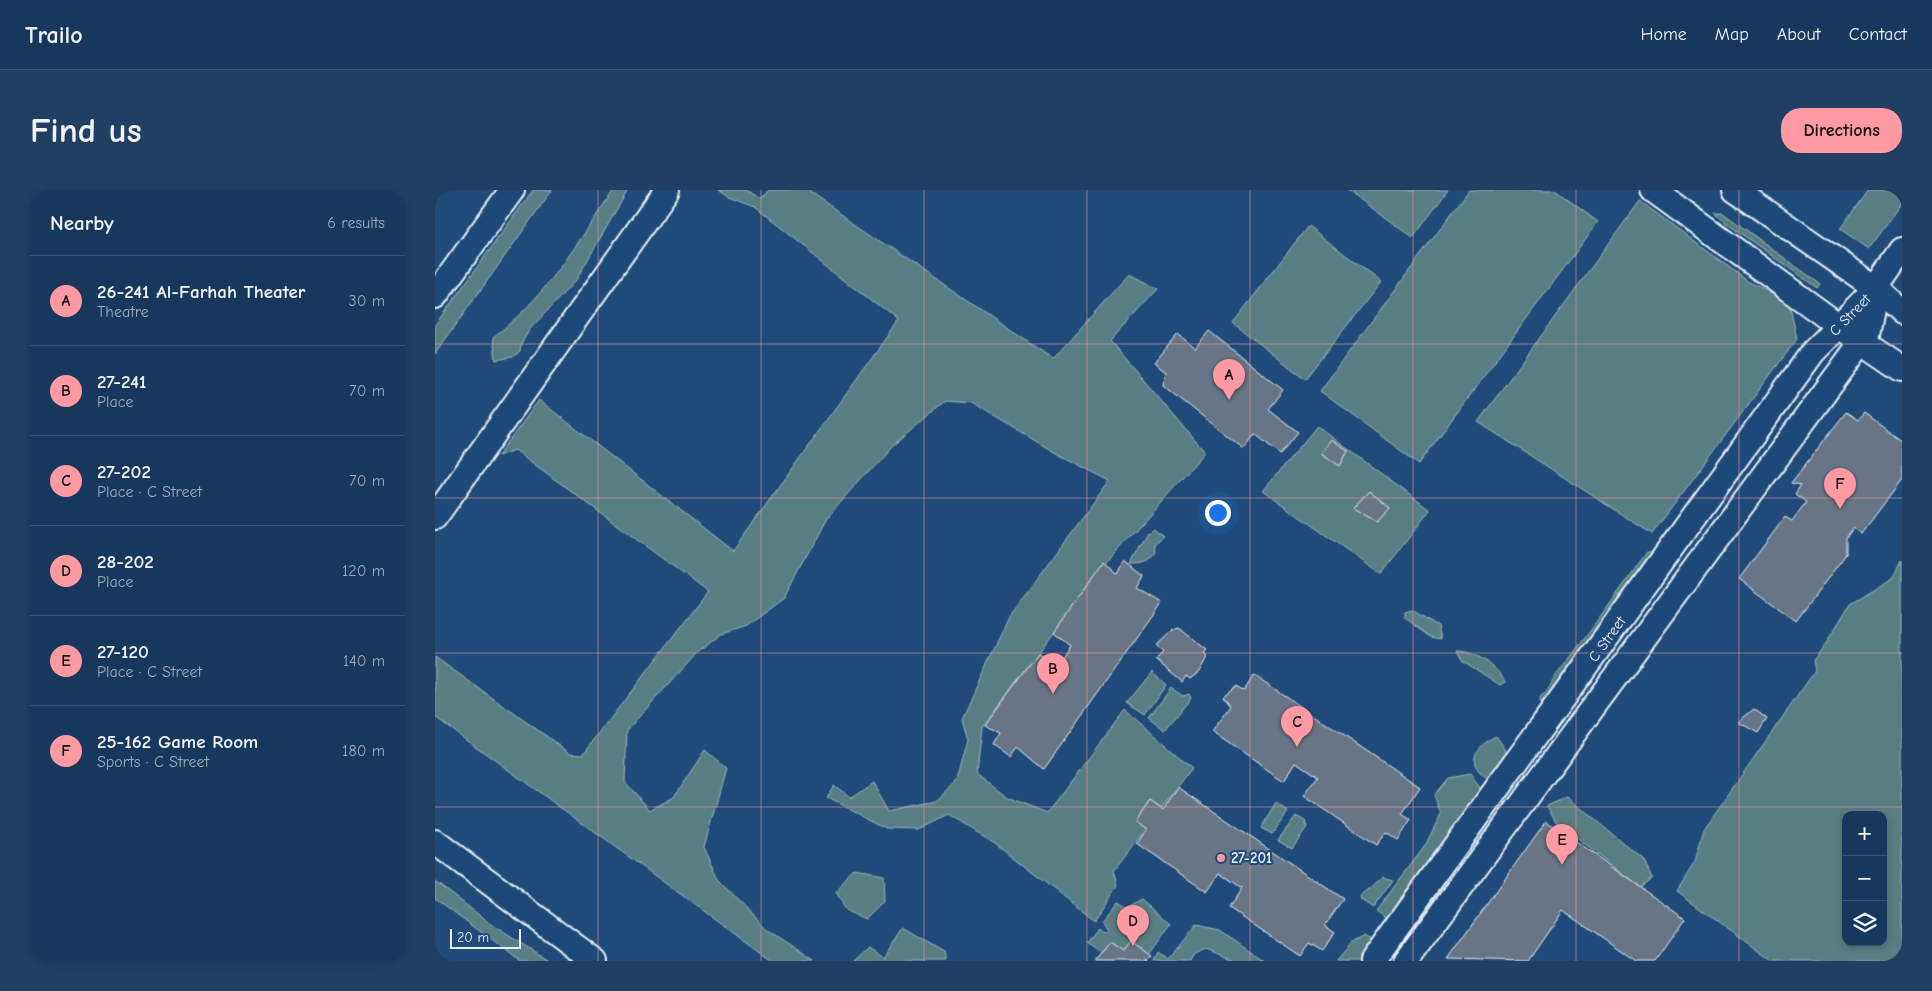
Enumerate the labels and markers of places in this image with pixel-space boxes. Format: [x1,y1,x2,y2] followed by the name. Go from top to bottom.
[1213,359,1245,400] pin: A
[1824,468,1856,509] pin: F
[1037,653,1069,694] pin: B
[1281,706,1313,747] pin: C
[1546,824,1578,865] pin: E
[1231,849,1272,867] place label: 27-201
[1215,852,1227,864] marker: 27-201
[1117,905,1149,946] pin: D

